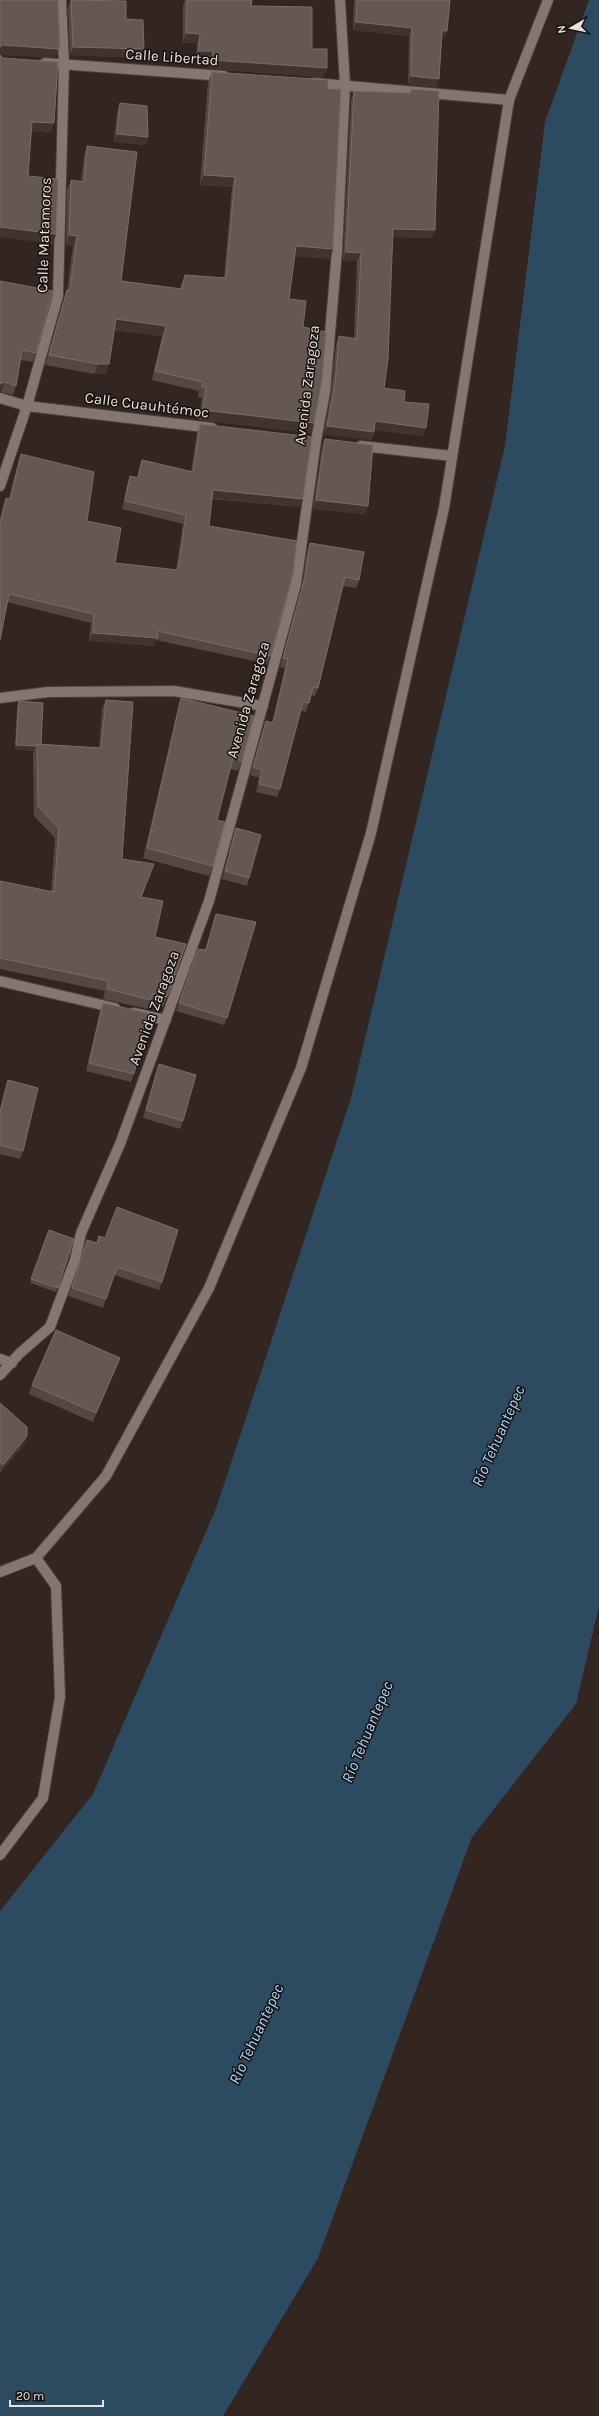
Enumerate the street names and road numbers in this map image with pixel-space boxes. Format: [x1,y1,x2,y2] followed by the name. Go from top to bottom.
[125,45,219,69] street label: Calle Libertad
[33,177,55,293] street label: Calle Matamoros
[291,324,323,446] street label: Avenida Zaragoza
[84,388,210,422] street label: Calle Cuauhtémoc
[223,640,273,760] street label: Avenida Zaragoza
[125,948,183,1068] street label: Avenida Zaragoza

